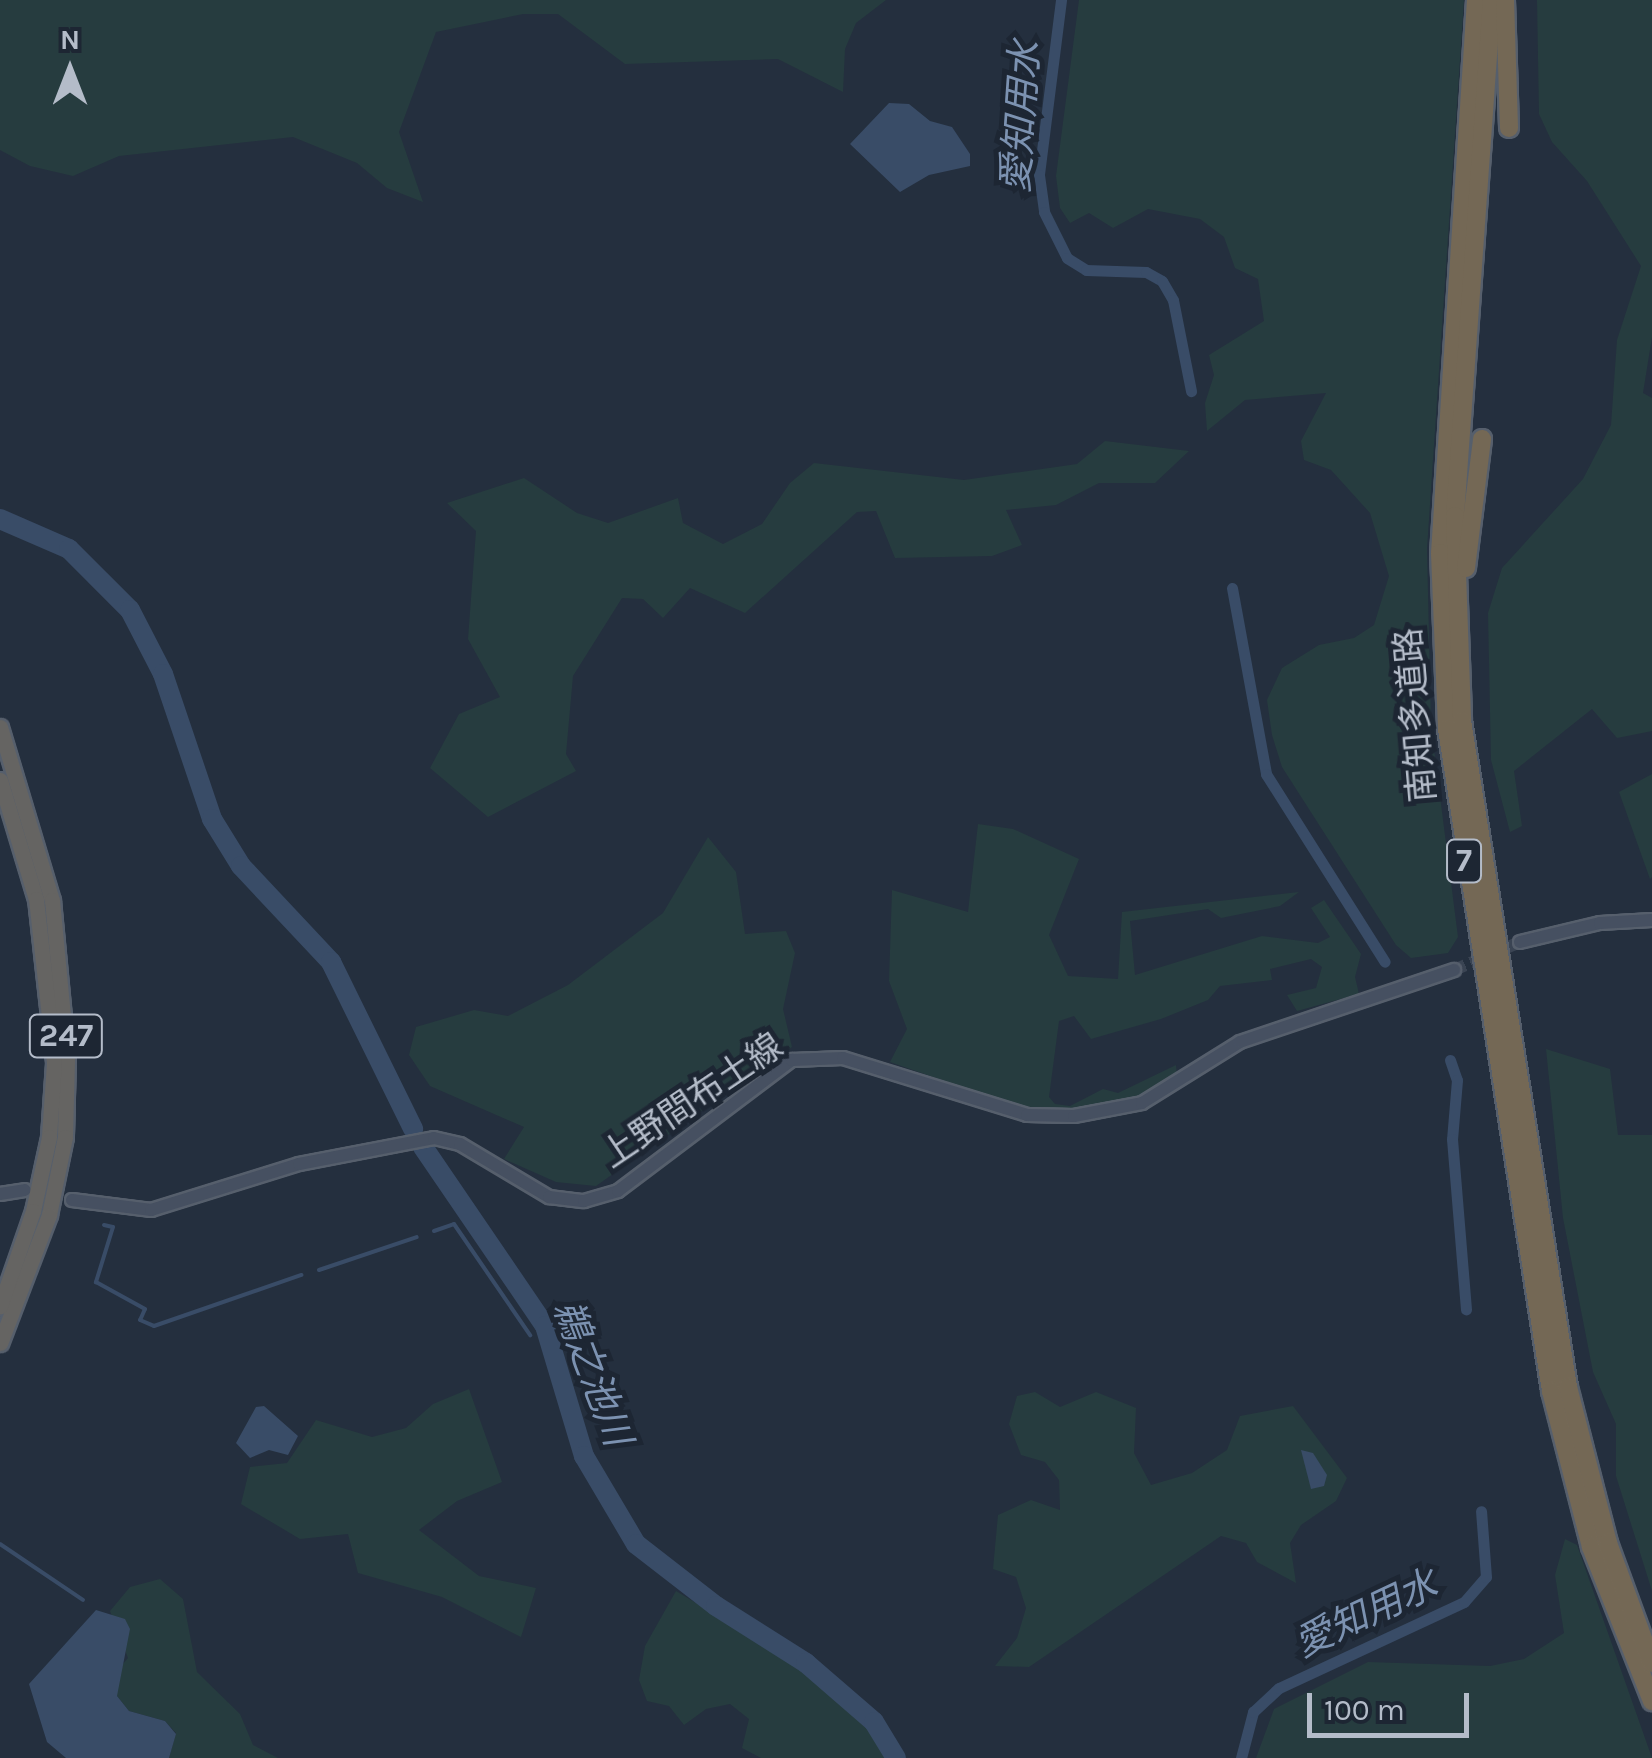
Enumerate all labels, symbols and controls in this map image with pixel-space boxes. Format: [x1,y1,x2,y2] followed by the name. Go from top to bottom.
[20,20,120,120] north arrow
[60,23,80,56] text: N
[993,40,1049,194] water label: 愛知用水
[1387,626,1445,804] street label: 南知多道路
[1444,834,1484,888] road number: 7
[28,1009,104,1063] road number: 247
[593,1025,791,1177] street label: 上野間布土線
[543,1294,641,1452] water label: 鵜之池川
[1287,1561,1445,1667] water label: 愛知用水
[1312,1673,1474,1735] scale bar
[1324,1692,1405,1728] text: 100 m

